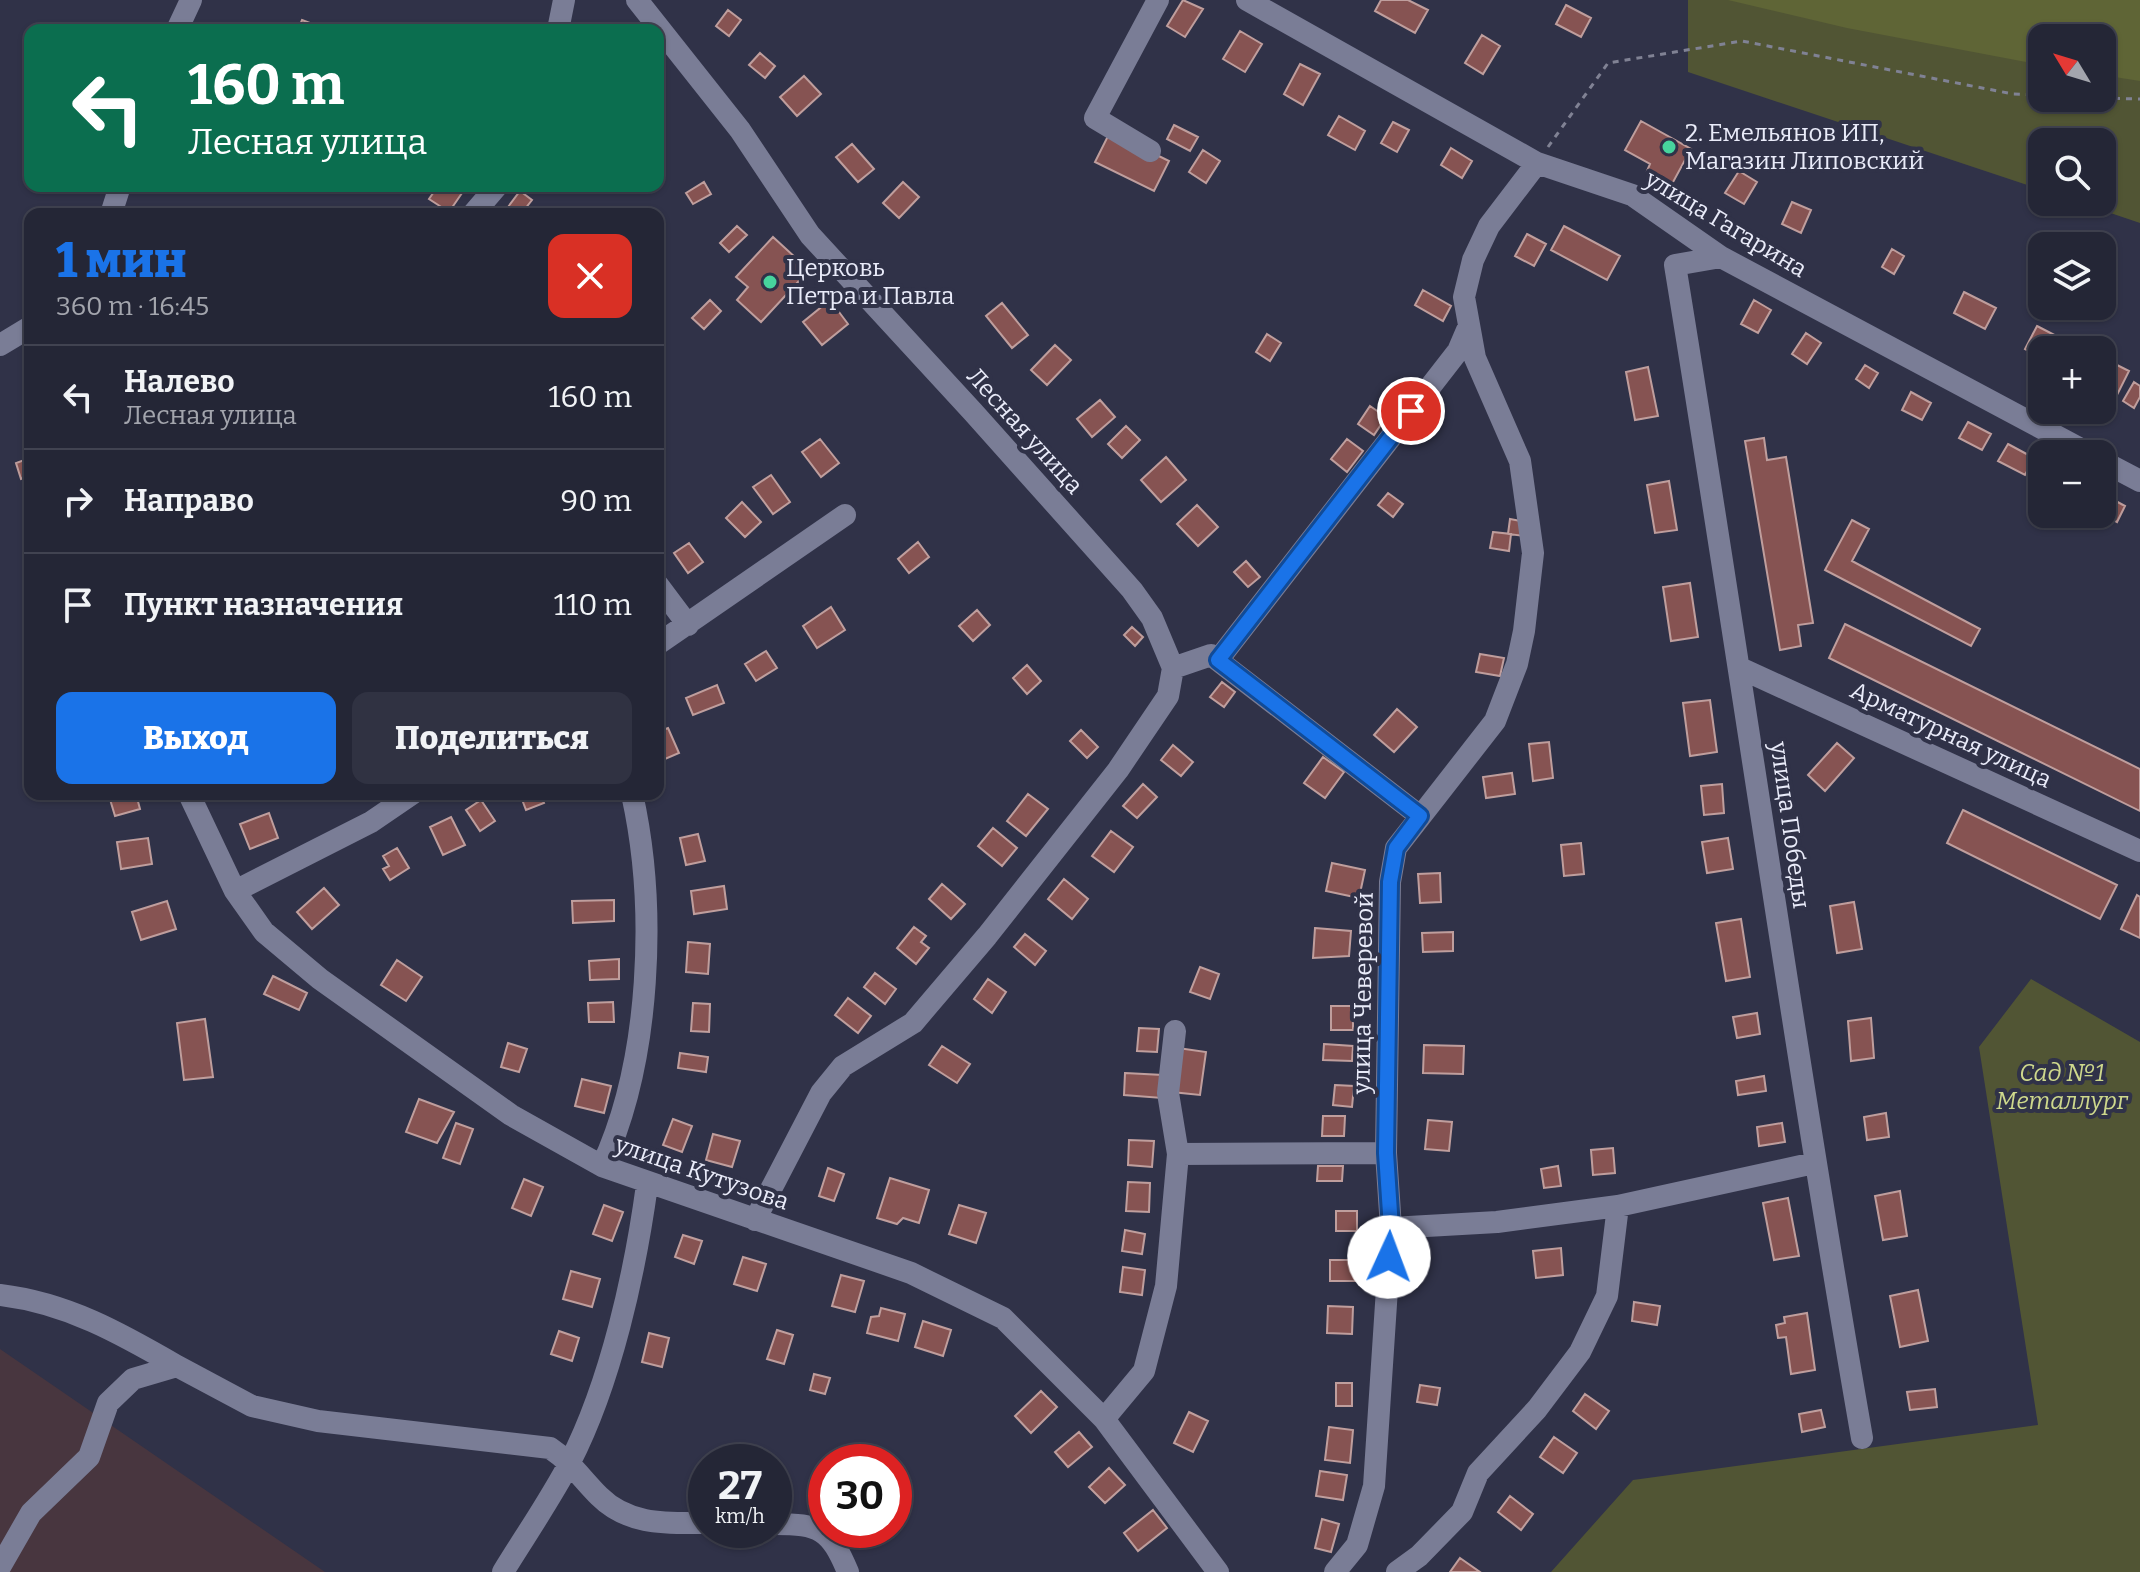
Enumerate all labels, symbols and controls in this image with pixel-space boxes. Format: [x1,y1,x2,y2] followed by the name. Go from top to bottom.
[2028,24,2116,112] north arrow
[2028,24,2116,528] map controls
[188,52,344,119] text: 160 m
[56,56,160,160] icon: left
[1685,119,1924,175] place label: 2. Емельянов ИП, Магазин Липовский
[188,120,427,164] text: Лесная улица
[2028,128,2116,216] button: search
[1660,138,1678,156] marker: 2. Емельянов ИП, Магазин Липовский
[1639,164,1812,283] street label: улица Гагарина
[56,232,187,290] text: 1 мин
[2028,232,2116,320] button: layers
[548,234,632,318] button: close
[786,254,954,310] place label: Церковь Петра и Павла
[761,273,779,291] marker: Церковь Петра и Павла
[56,291,209,322] text: 360 m · 16:45
[2028,336,2116,424] button: +
[961,362,1089,500] street label: Лесная улица
[124,364,235,400] text: Налево
[56,375,100,419] icon: left
[1377,377,1445,445] pin
[548,379,632,415] text: 160 m
[1389,389,1433,433] icon: arrive
[124,400,297,431] text: Лесная улица
[2028,440,2116,528] button: −
[56,479,100,523] icon: right
[124,483,254,519] text: Направо
[561,483,632,519] text: 90 m
[56,583,100,627] icon: arrive
[124,587,403,623] text: Пункт назначения
[554,587,632,623] text: 110 m
[1846,676,2056,794] street label: Арматурная улица
[56,692,336,784] button: Выход
[352,692,632,784] button: Поделиться
[1764,739,1816,910] street label: улица Победы
[1347,892,1379,1095] street label: улица Чеверевой
[1996,1059,2129,1115] park label: Сад №1 Металлург
[611,1130,792,1216] street label: улица Кутузова
[1347,1215,1431,1299] position arrow
[808,1444,912,1548] speed limit sign: 30
[718,1462,762,1510] text: 27
[715,1504,765,1528] text: km/h

